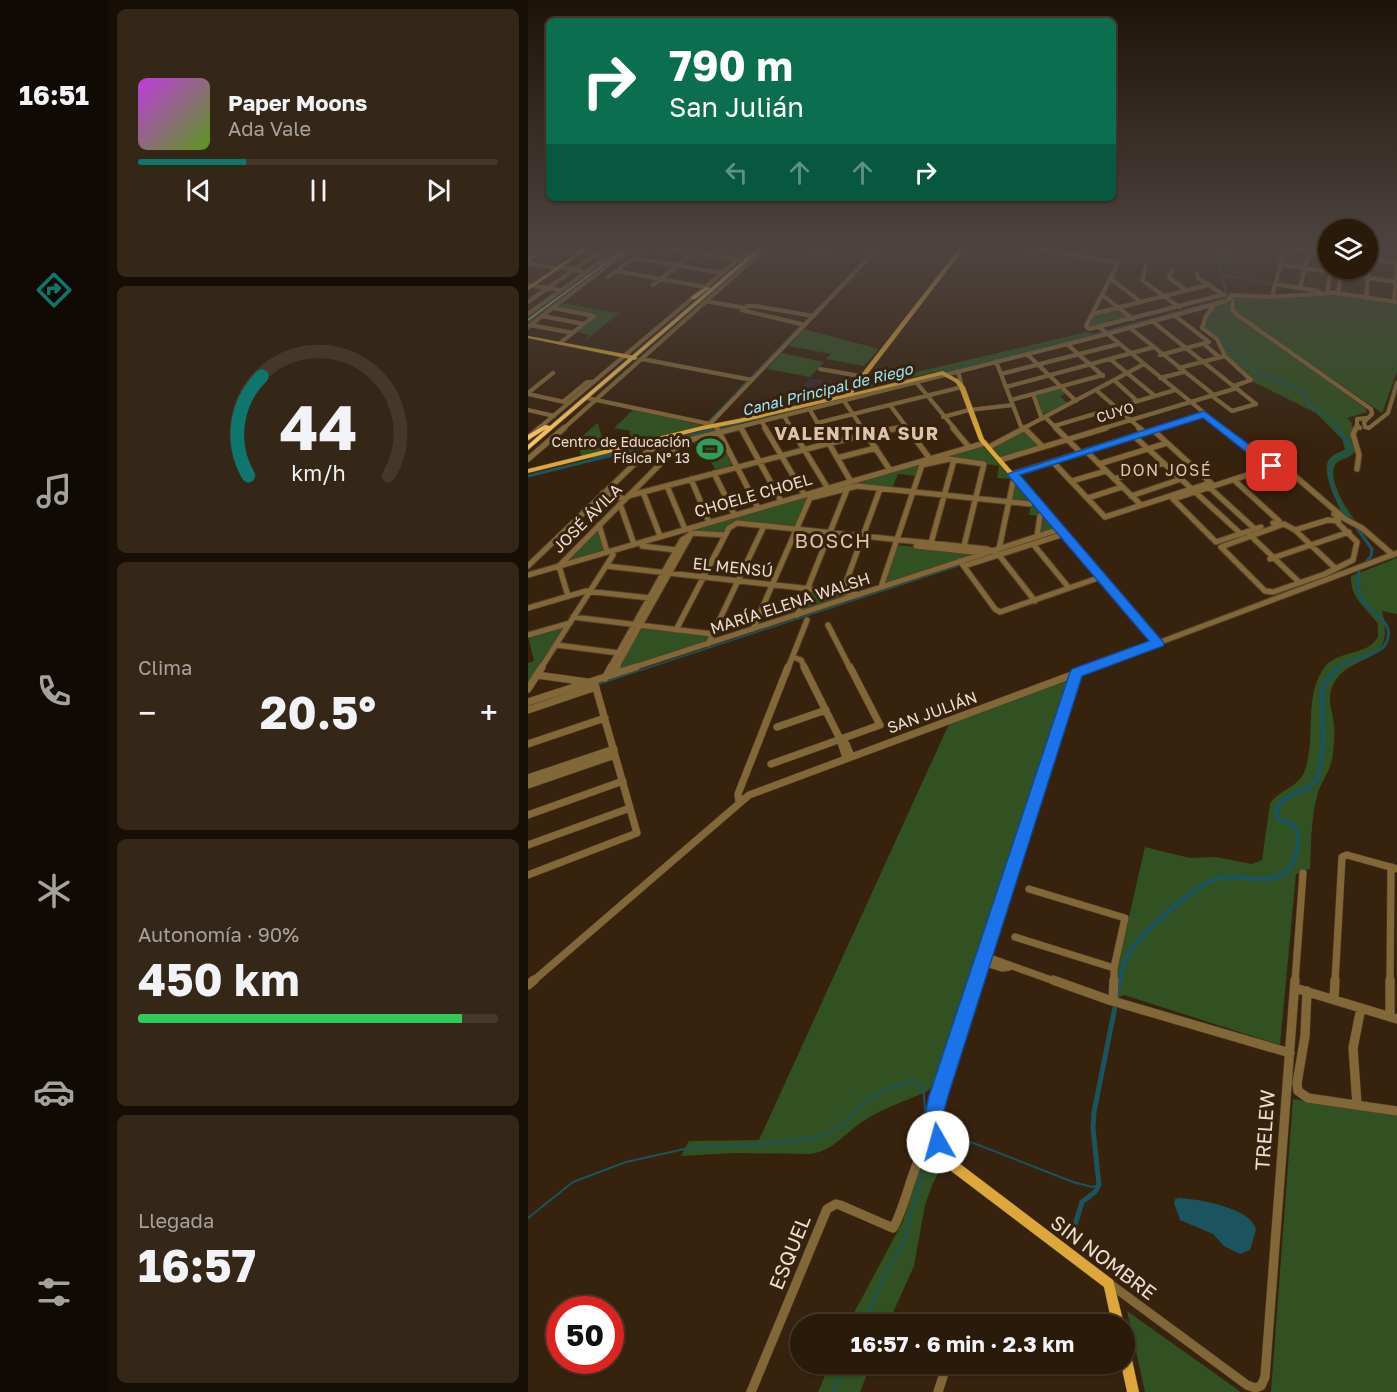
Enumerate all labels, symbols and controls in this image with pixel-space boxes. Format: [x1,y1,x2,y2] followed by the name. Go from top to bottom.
[669,40,793,90] text: 790 m
[570,42,648,120] icon: right
[19,79,89,111] text: 16:51
[228,89,367,116] text: Paper Moons
[669,91,804,123] text: San Julián
[228,116,311,140] text: Ada Vale
[720,156,753,189] icon: left
[783,156,816,189] icon: ahead
[846,156,879,189] icon: ahead
[909,156,942,189] icon: right
[182,174,215,207] icon: previous
[302,174,335,207] icon: pause
[422,174,455,207] icon: next
[1318,219,1378,279] map controls
[1318,219,1378,279] button: layers
[33,269,75,311] icon: directions
[740,359,915,420] water label: Canal Principal de Riego
[279,390,357,465] text: 44
[1094,398,1136,426] street label: CUYO
[774,422,940,444] district label: VALENTINA SUR
[551,433,690,466] place label: Centro de Educación Física N° 13
[695,434,725,464] sports icon: Centro de Educación Física N° 13
[1246,440,1297,491] pin
[1255,449,1288,482] icon: arrive
[1120,460,1212,480] district label: DON JOSÉ
[291,461,345,487] text: km/h
[692,469,814,521] street label: CHOELE CHOEL
[33,470,75,512] icon: music
[548,479,626,557] street label: JOSÉ ÁVILA
[794,528,872,552] district label: BOSCH
[692,553,774,581] street label: EL MENSÚ
[708,568,872,638] street label: MARÍA ELENA WALSH
[138,655,192,679] text: Clima
[33,670,75,712] icon: phone
[260,685,376,739] text: 20.5°
[884,686,980,738] street label: SAN JULIÁN
[138,693,156,732] text: −
[480,693,498,732] text: +
[33,870,75,912] icon: climate
[138,922,299,946] text: Autonomía · 90%
[138,952,300,1006] text: 450 km
[33,1071,75,1113] icon: car
[1249,1089,1279,1171] street label: TRELEW
[906,1110,970,1174] position arrow
[138,1208,214,1232] text: Llegada
[1047,1210,1161,1304] street label: SIN NOMBRE
[763,1211,815,1293] street label: ESQUEL
[138,1238,256,1292] text: 16:57
[33,1271,75,1313] icon: filters
[546,1296,624,1374] speed limit sign: 50
[851,1330,1074,1357] text: 16:57 · 6 min · 2.3 km

